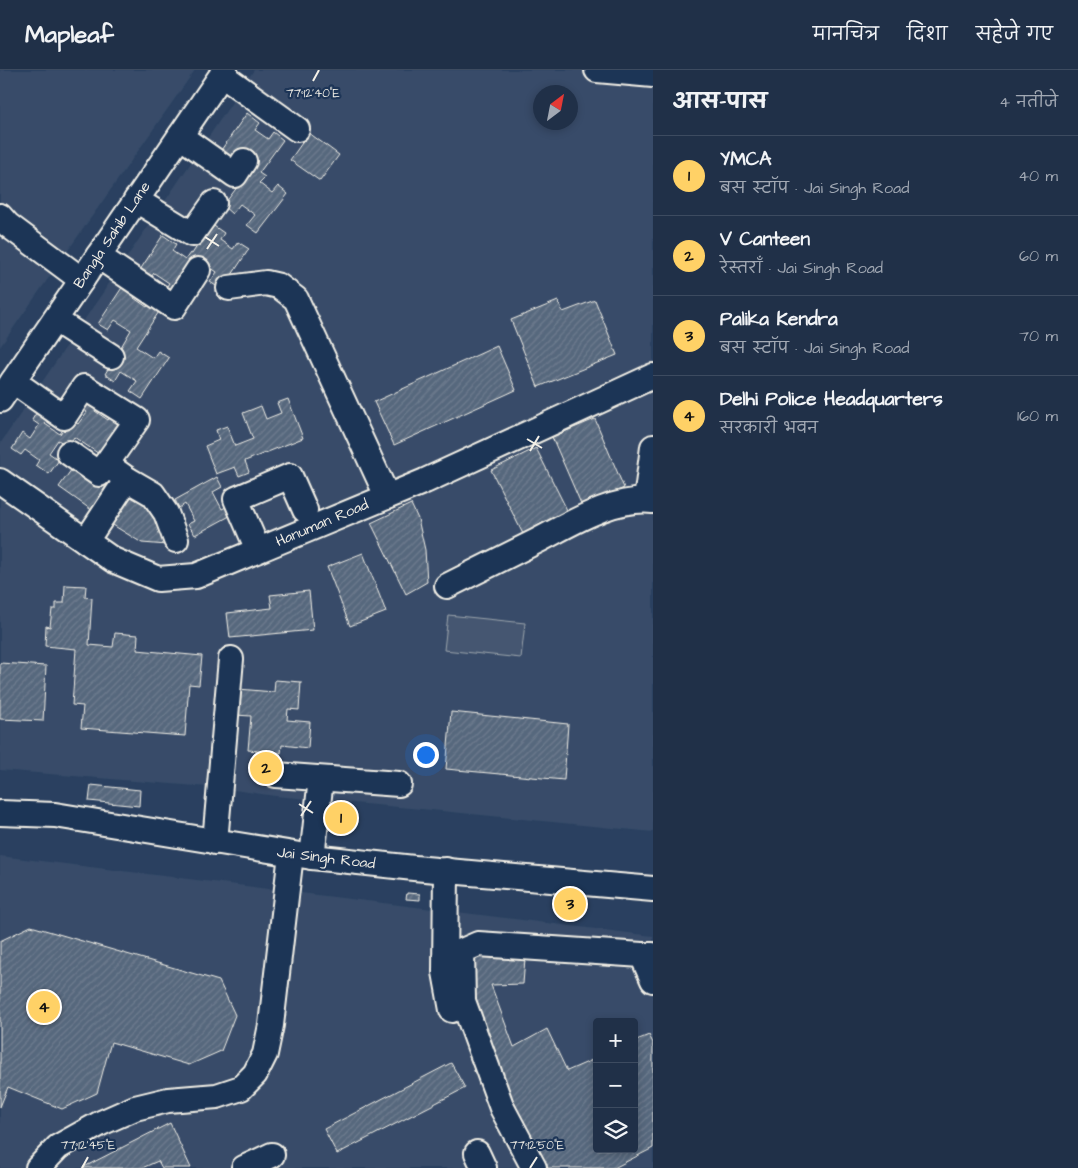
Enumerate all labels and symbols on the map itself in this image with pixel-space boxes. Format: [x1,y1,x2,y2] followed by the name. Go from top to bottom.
[286,85,340,102] text: 77°12'40"E
[533,85,578,130] north arrow
[68,177,156,293] street label: Bangla Sahib Lane
[272,494,372,552] street label: Hanuman Road
[413,742,439,768] your location
[250,749,282,787] pin: 2
[325,799,357,837] pin: 1
[276,842,377,875] street label: Jai Singh Road
[554,885,586,923] pin: 3
[28,988,60,1026] pin: 4
[61,1137,115,1154] text: 77°12'45"E
[510,1137,564,1154] text: 77°12'50"E

